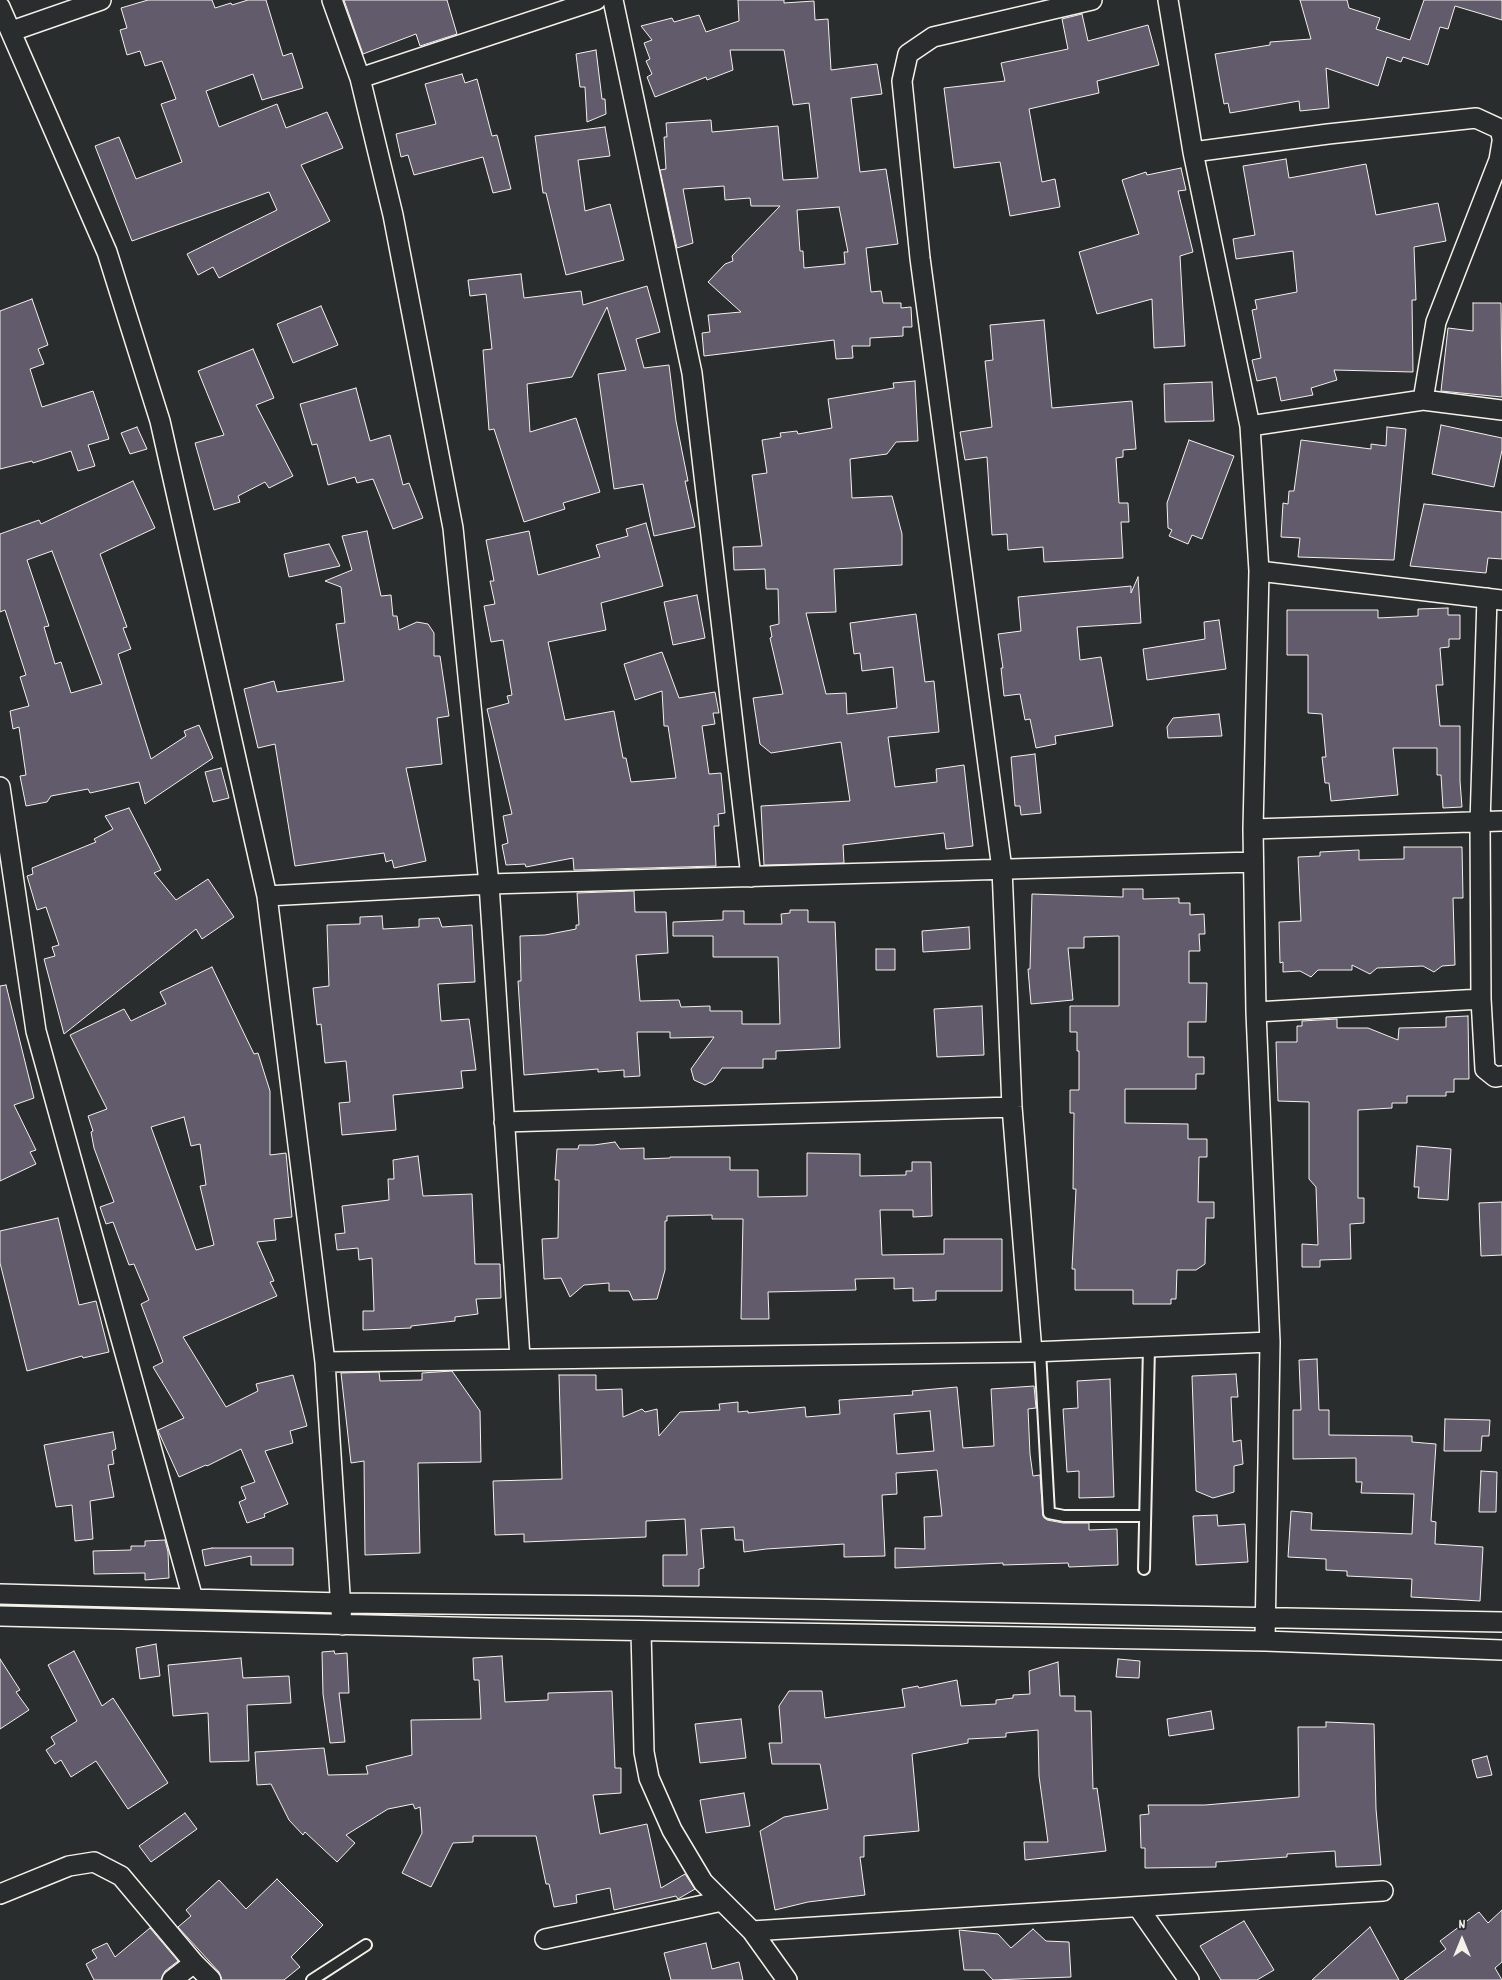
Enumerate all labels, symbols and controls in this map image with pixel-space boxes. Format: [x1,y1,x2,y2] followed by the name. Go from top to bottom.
[1437,1915,1487,1965] north arrow
[1459,1915,1465,1935] text: N

